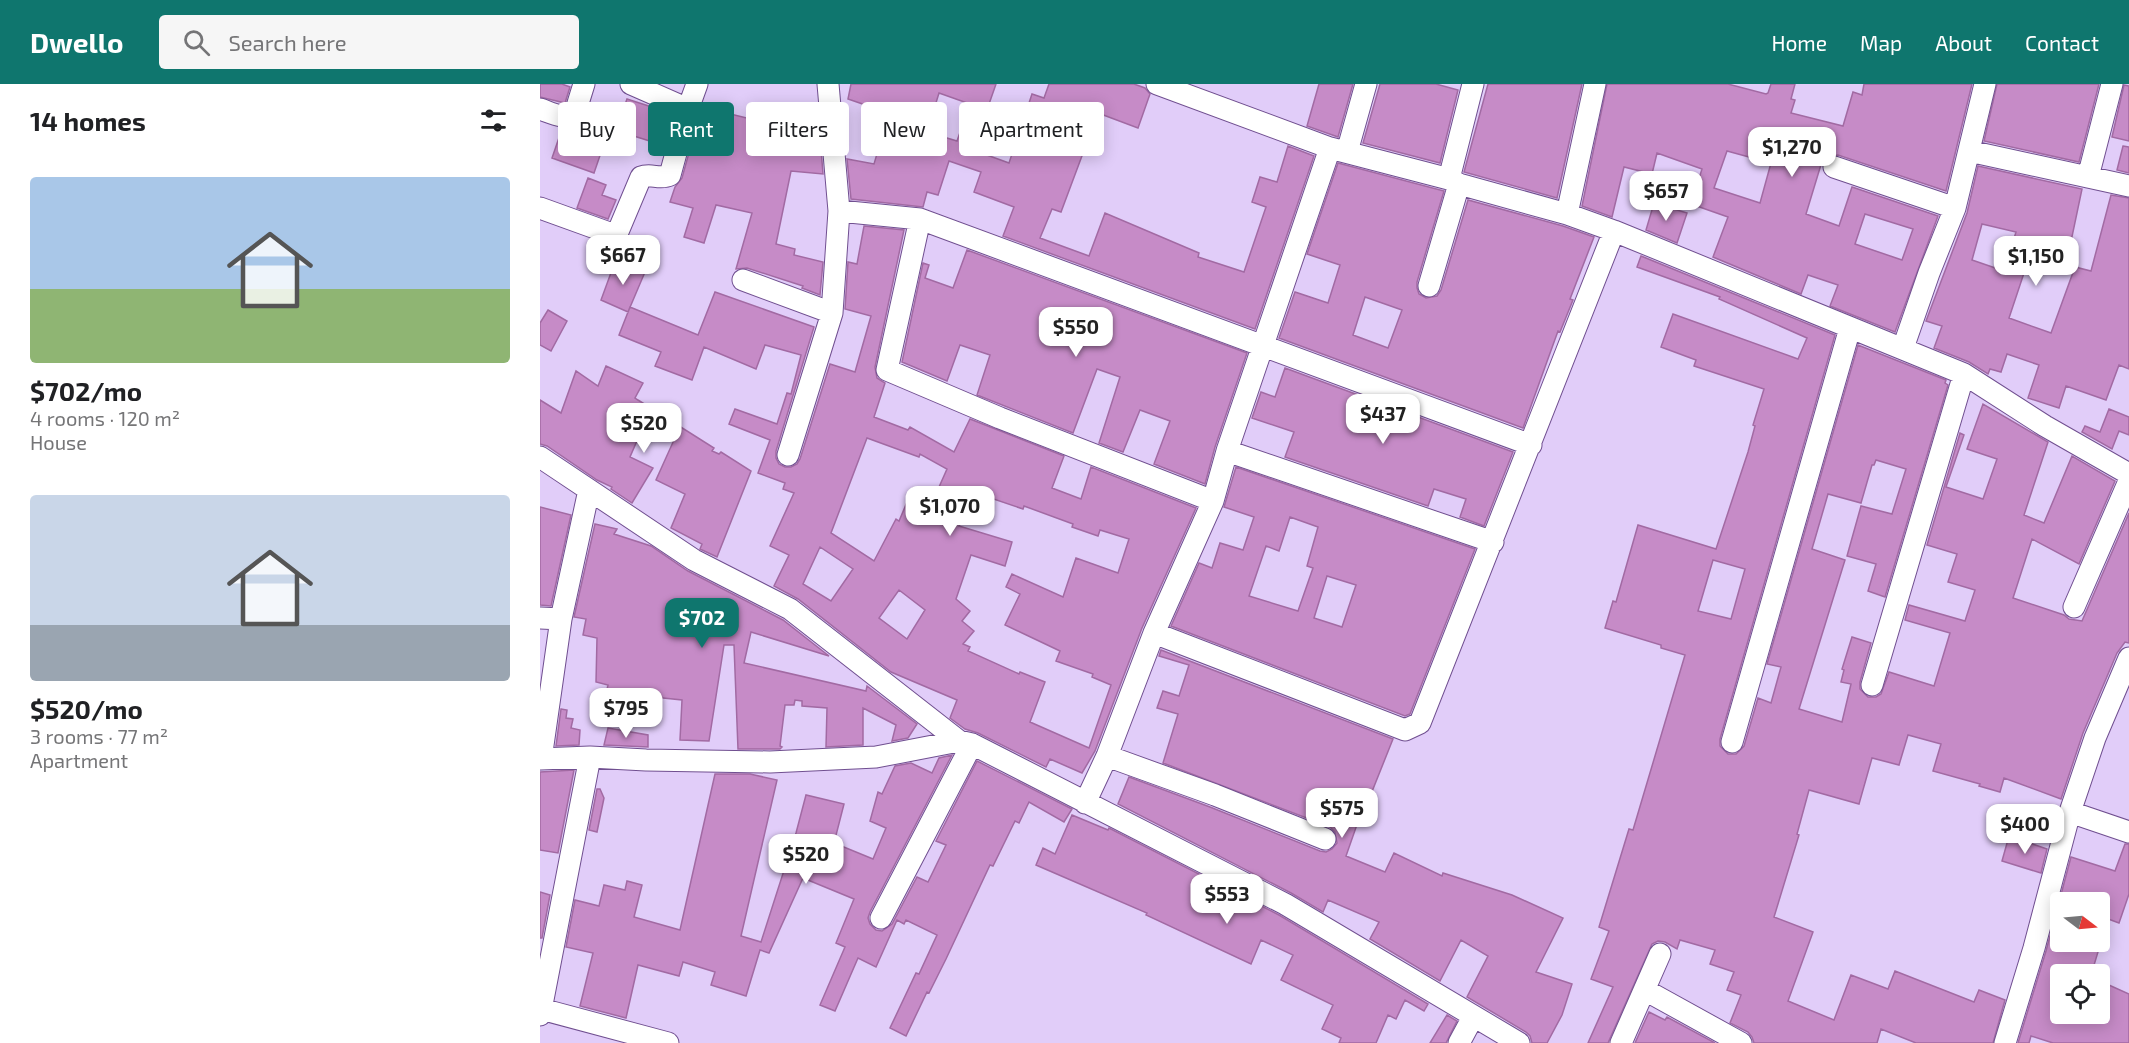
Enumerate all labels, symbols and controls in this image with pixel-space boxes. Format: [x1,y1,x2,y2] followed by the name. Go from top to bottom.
[159,15,579,69] search box
[30,25,123,59] text: Dwello
[180,26,213,59] icon: search
[228,29,347,55] text: Search here
[1771,30,1827,55] text: Home
[1860,30,1902,55] text: Map
[1935,30,1992,55] text: About
[2025,30,2099,55] text: Contact
[558,102,636,156] chip: Buy
[648,102,734,156] chip: Rent
[746,102,849,156] chip: Filters
[861,102,947,156] chip: New
[959,102,1104,156] chip: Apartment
[477,104,510,137] icon: filters
[30,105,146,136] text: 14 homes
[1743,127,1841,178] pin: $1,270
[1762,134,1822,158] text: $1,270
[1630,171,1702,222] pin: $657
[1644,178,1689,202] text: $657
[216,216,324,324] icon: home
[587,235,659,286] pin: $667
[1987,236,2085,287] pin: $1,150
[600,242,646,266] text: $667
[2008,243,2064,267] text: $1,150
[1040,307,1112,358] pin: $550
[1053,314,1099,338] text: $550
[30,375,142,406] text: $702/mo
[1347,394,1419,445] pin: $437
[1360,401,1406,425] text: $437
[608,403,680,454] pin: $520
[30,406,180,430] text: 4 rooms · 120 m²
[621,410,667,434] text: $520
[30,430,87,454] text: House
[901,486,999,537] pin: $1,070
[920,493,980,517] text: $1,070
[216,534,324,642] icon: home
[666,598,738,649] pin: $702
[679,605,725,629] text: $702
[590,688,662,739] pin: $795
[30,693,143,724] text: $520/mo
[604,695,649,719] text: $795
[30,724,168,748] text: 3 rooms · 77 m²
[30,748,128,772] text: Apartment
[1306,788,1378,839] pin: $575
[1320,795,1364,819] text: $575
[1989,804,2061,855] pin: $400
[2000,811,2050,835] text: $400
[770,834,842,885] pin: $520
[783,841,829,865] text: $520
[1191,874,1263,925] pin: $553
[1204,881,1250,905] text: $553
[2050,892,2110,952] north arrow
[2050,892,2110,1024] map controls
[2050,964,2110,1024] button: locate

